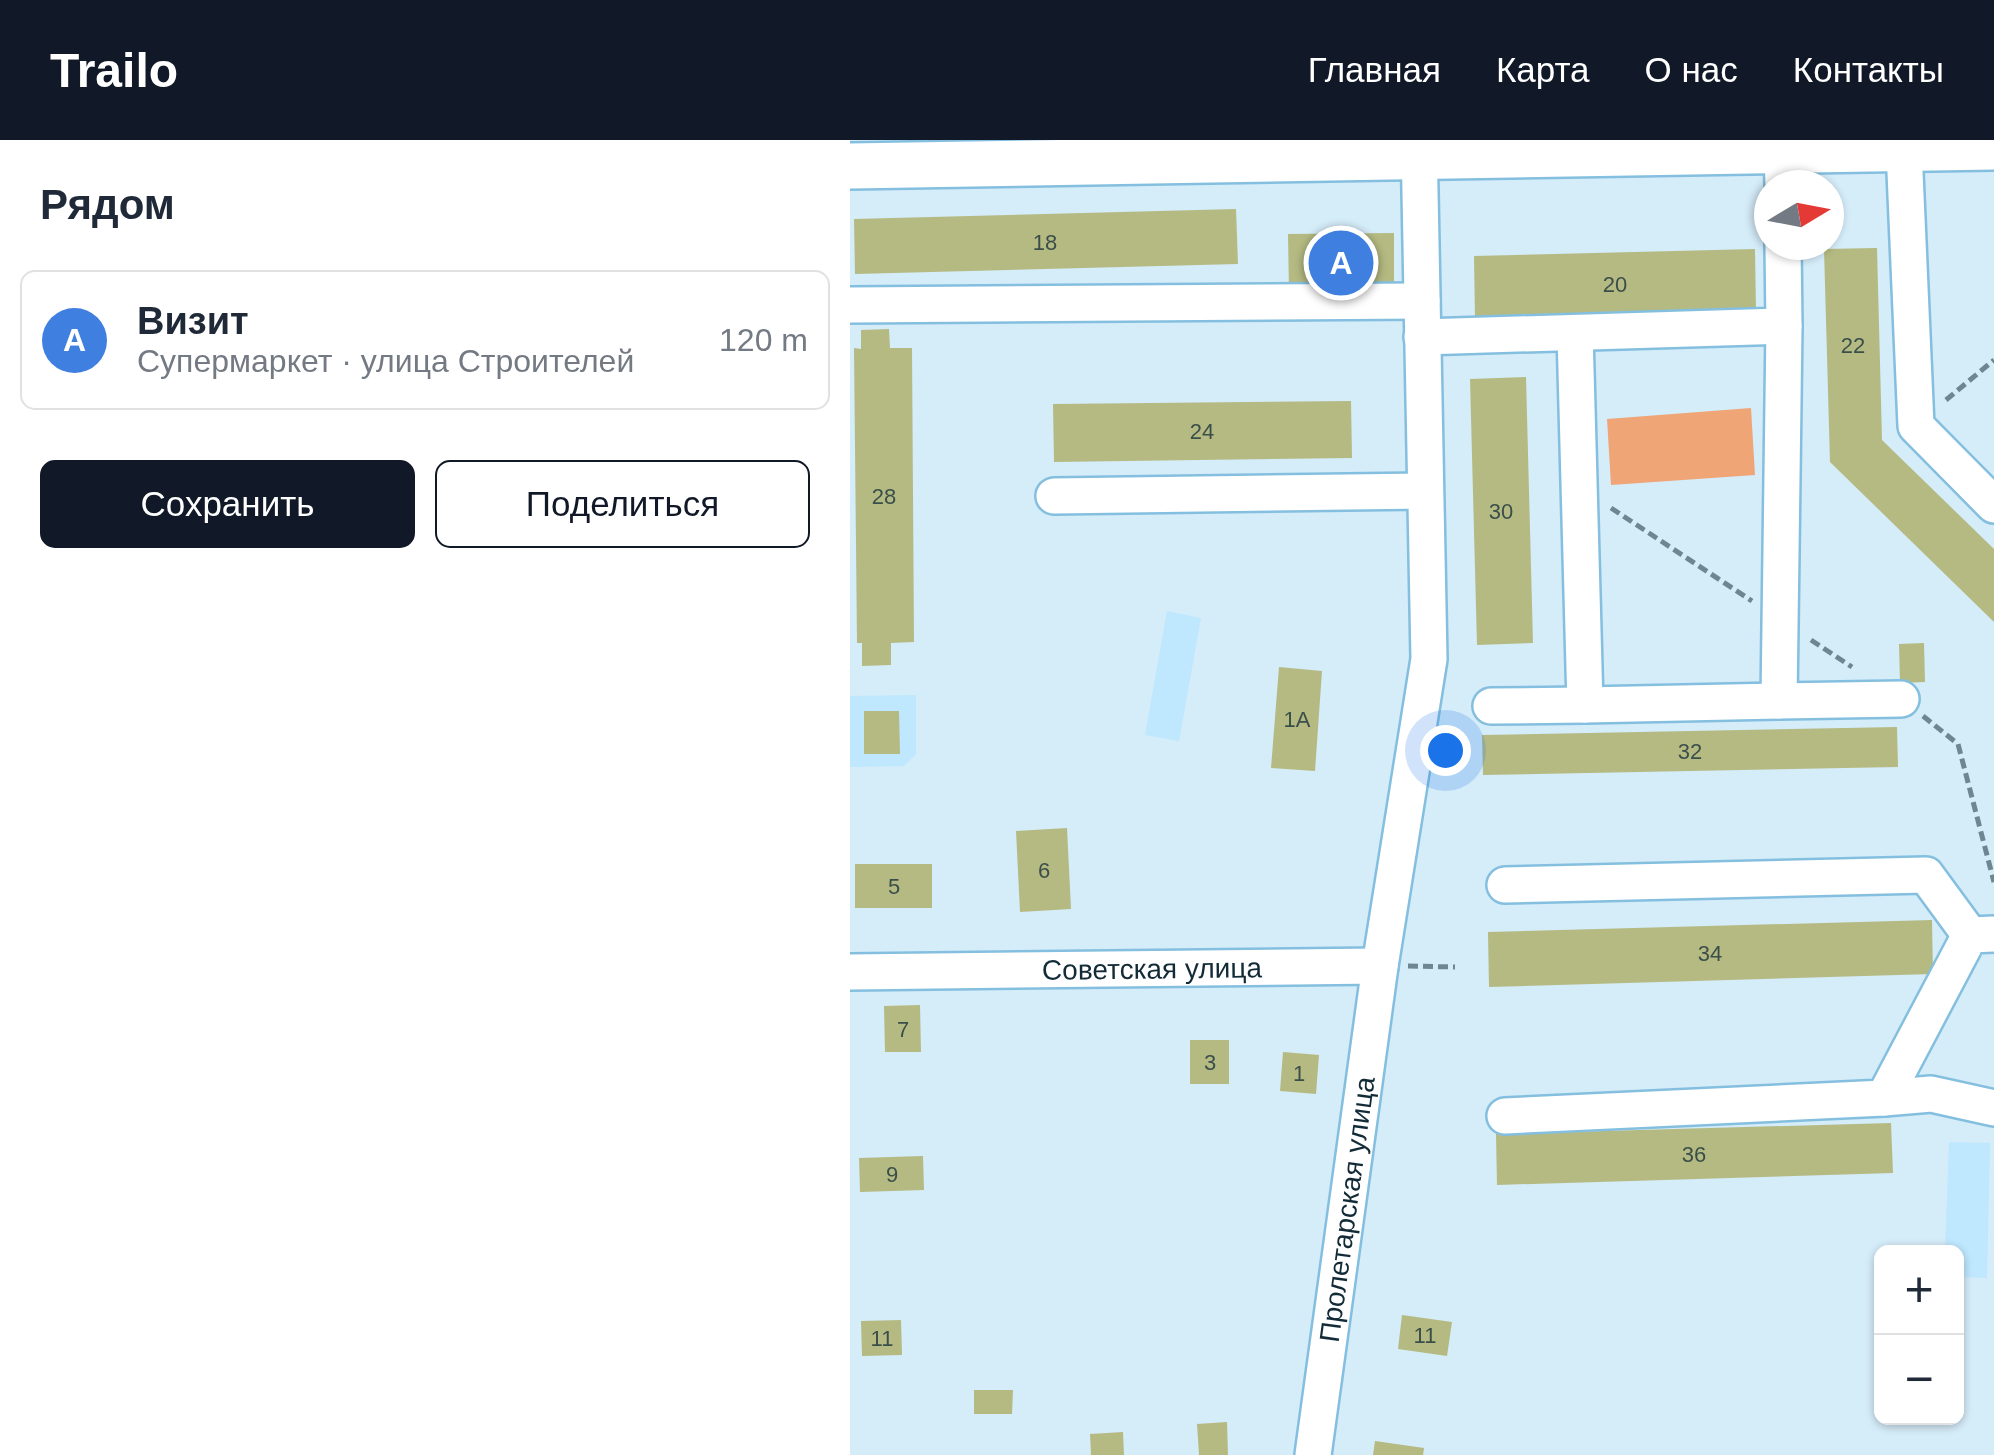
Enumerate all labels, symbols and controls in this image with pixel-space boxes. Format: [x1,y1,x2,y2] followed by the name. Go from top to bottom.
[50,44,178,97] text: Trailo
[1308,50,1441,89] text: Главная
[1496,50,1590,89] text: Карта
[1645,50,1738,89] text: О нас
[1793,50,1944,89] text: Контакты
[1754,170,1844,260] north arrow
[40,181,175,228] text: Рядом
[1308,226,1374,300] pin: A
[1033,230,1057,255] house number: 18
[1603,272,1627,297] house number: 20
[137,300,249,342] text: Визит
[63,322,86,358] text: A
[719,322,808,358] text: 120 m
[1841,333,1865,358] house number: 22
[137,343,634,379] text: Супермаркет · улица Строителей
[1190,419,1214,444] house number: 24
[40,460,415,548] button: Сохранить
[435,460,810,548] button: Поделиться
[872,484,896,509] house number: 28
[1489,499,1513,524] house number: 30
[1284,707,1311,732] house number: 1А
[1420,725,1471,776] your location
[1678,739,1702,764] house number: 32
[1038,858,1050,883] house number: 6
[888,874,900,899] house number: 5
[1698,941,1722,966] house number: 34
[1042,952,1263,986] street label: Советская улица
[897,1017,909,1042] house number: 7
[1204,1050,1216,1075] house number: 3
[1293,1061,1305,1086] house number: 1
[1314,1074,1381,1344] street label: Пролетарская улица
[1682,1142,1706,1167] house number: 36
[886,1162,898,1187] house number: 9
[1874,1245,1964,1425] map controls
[1874,1245,1964,1335] button: +
[1414,1323,1436,1348] house number: 11
[871,1326,893,1351] house number: 11
[1874,1335,1964,1425] button: −

